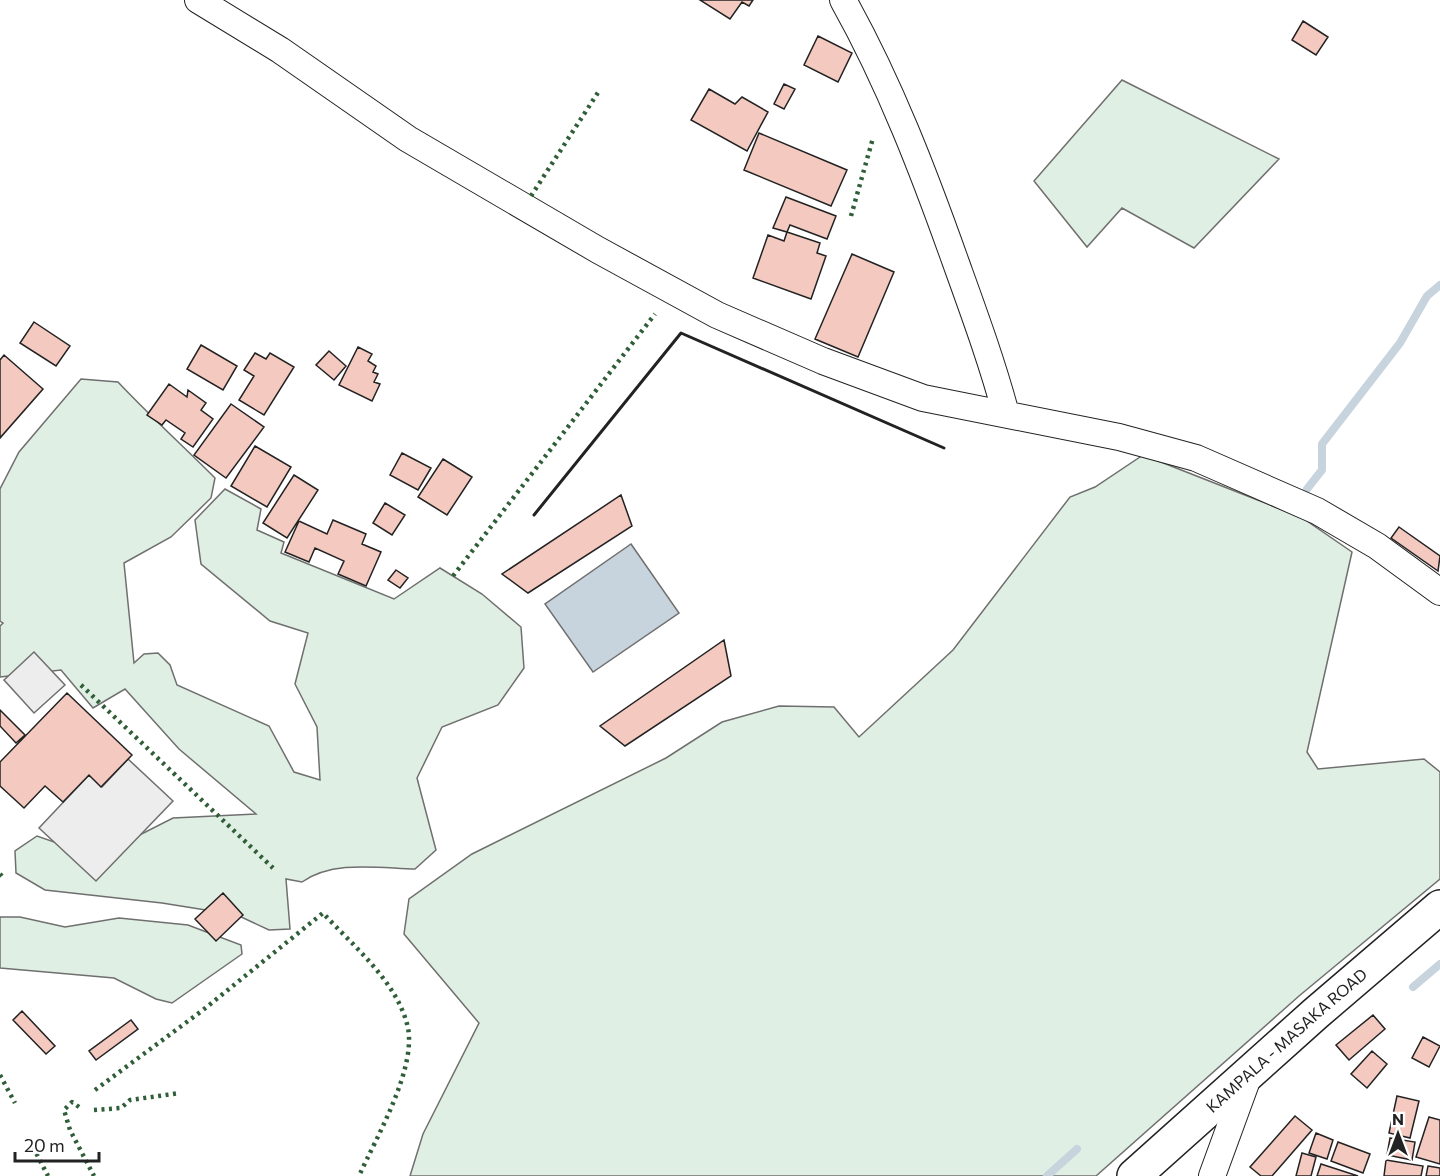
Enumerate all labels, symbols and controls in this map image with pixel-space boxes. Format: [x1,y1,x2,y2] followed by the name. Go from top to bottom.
[1202,964,1370,1116] street label: KAMPALA - MASAKA ROAD
[1368,1104,1428,1164] north arrow
[1392,1109,1404,1128] text: N
[15,1125,99,1163] scale bar
[24,1134,65,1156] text: 20 m

